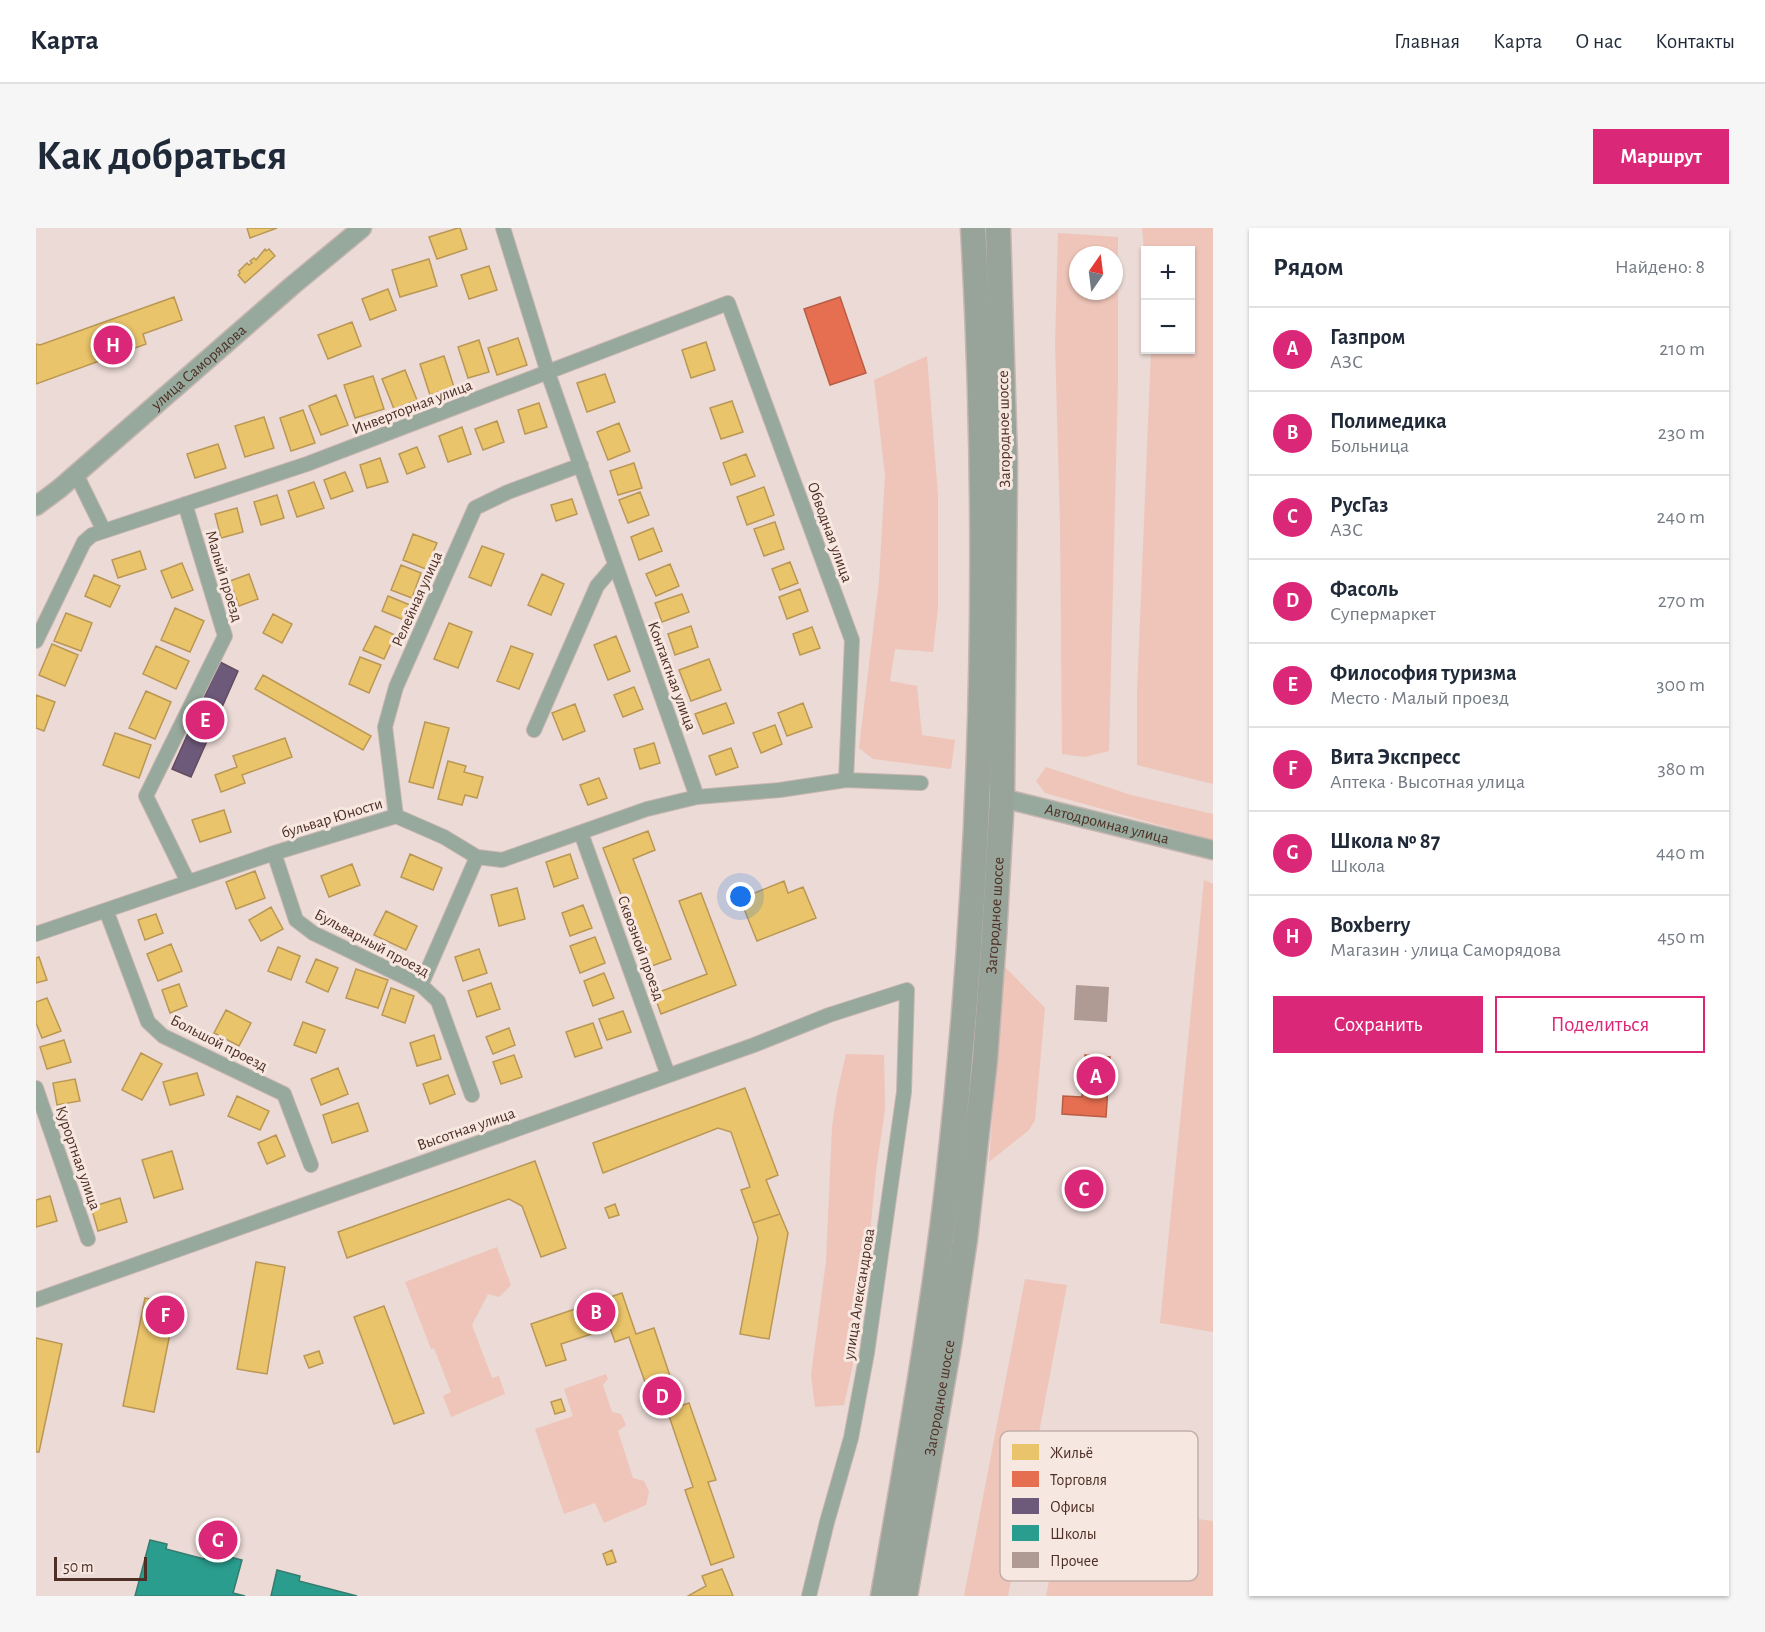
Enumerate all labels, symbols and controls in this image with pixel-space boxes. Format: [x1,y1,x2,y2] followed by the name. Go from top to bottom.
[30,27,99,55] text: Карта
[1394,31,1460,52] text: Главная
[1493,31,1542,52] text: Карта
[1575,31,1622,52] text: О нас
[1655,31,1735,52] text: Контакты
[1593,129,1729,184] button: Маршрут
[36,135,287,177] text: Как добраться
[1069,246,1123,300] north arrow
[1141,246,1195,354] map controls
[1141,246,1195,300] button: +
[1273,254,1344,280] text: Рядом
[1615,257,1705,277] text: Найдено: 8
[1141,300,1195,354] button: −
[94,322,133,368] pin: H
[147,322,249,414] street label: улица Саморядова
[1330,326,1405,348] text: Газпром
[1287,339,1299,359] text: A
[1659,339,1705,359] text: 210 m
[1330,352,1363,372] text: АЗС
[995,370,1013,488] street label: Загородное шоссе
[350,377,475,438] street label: Инверторная улица
[1330,410,1447,432] text: Полимедика
[1287,423,1298,443] text: B
[1658,423,1705,443] text: 230 m
[1330,436,1409,456] text: Больница
[804,480,856,585] street label: Обводная улица
[1330,494,1388,516] text: РусГаз
[1287,507,1298,527] text: C
[1656,507,1705,527] text: 240 m
[1330,520,1363,540] text: АЗС
[203,529,245,623] street label: Малый проезд
[389,549,446,649] street label: Релейная улица
[1330,578,1398,600] text: Фасоль
[1286,591,1299,611] text: D
[1658,591,1705,611] text: 270 m
[1330,604,1436,624] text: Супермаркет
[644,619,699,733] street label: Контактная улица
[1330,662,1517,684] text: Философия туризма
[1287,675,1298,695] text: E
[1656,675,1705,695] text: 300 m
[1330,688,1509,708] text: Место · Малый проезд
[186,698,224,742] pin: E
[1330,746,1461,768] text: Вита Экспресс
[1288,759,1297,779] text: F
[1657,759,1705,779] text: 380 m
[1330,772,1525,792] text: Аптека · Высотная улица
[280,795,385,842] street label: бульвар Юности
[1043,801,1171,847] street label: Автодромная улица
[1330,830,1440,852] text: Школа № 87
[1287,843,1298,863] text: G
[1656,843,1705,863] text: 440 m
[983,856,1007,975] street label: Загородное шоссе
[1330,856,1385,876] text: Школа
[726,882,755,911] your location
[615,893,667,1003] street label: Сквозной проезд
[311,906,432,981] street label: Бульварный проезд
[1330,914,1410,936] text: Boxberry
[1286,927,1299,947] text: H
[1657,927,1705,947] text: 450 m
[1330,940,1561,960] text: Магазин · улица Саморядова
[1273,996,1483,1053] button: Сохранить
[1495,996,1705,1053] button: Поделиться
[168,1012,270,1074] street label: Большой проезд
[1076,1054,1116,1098] pin: A
[52,1104,103,1213] street label: Курортная улица
[415,1105,517,1154] street label: Высотная улица
[1064,1166,1104,1212] pin: C
[841,1227,878,1362] street label: улица Александрова
[576,1290,616,1334] pin: B
[146,1292,184,1338] pin: F
[922,1339,958,1457] street label: Загородное шоссе
[642,1374,682,1418] pin: D
[1000,1431,1198,1581] legend
[1050,1445,1093,1461] text: Жильё
[1050,1472,1107,1488] text: Торговля
[1050,1499,1095,1515] text: Офисы
[198,1518,237,1562] pin: G
[1050,1526,1097,1542] text: Школы
[1050,1553,1099,1569] text: Прочее
[54,1554,147,1582] scale bar
[63,1559,94,1575] text: 50 m

